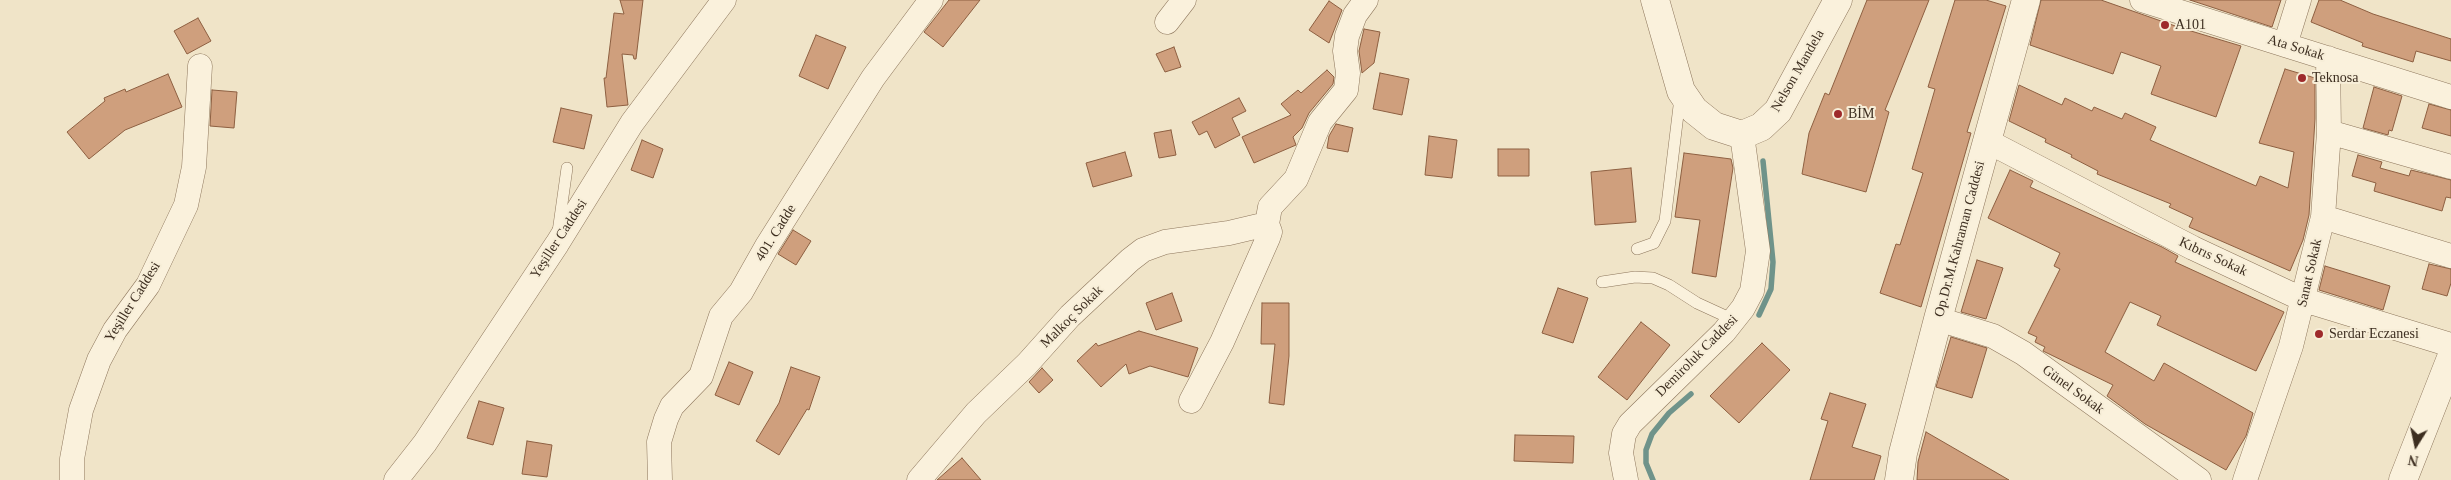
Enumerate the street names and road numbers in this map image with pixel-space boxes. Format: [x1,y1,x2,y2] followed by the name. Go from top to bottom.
[1768,27,1828,115] street label: Nelson Mandela
[2265,31,2327,65] street label: Ata Sokak
[1931,159,1989,319] street label: Op.Dr.M.Kahraman Caddesi
[527,196,591,282] street label: Yeşiller Caddesi
[752,202,800,264] street label: 401. Cadde
[2176,234,2250,280] street label: Kıbrıs Sokak
[2294,237,2326,309] street label: Sanat Sokak
[102,259,164,345] street label: Yeşiller Caddesi
[1037,282,1107,352] street label: Malkoç Sokak
[1652,311,1742,401] street label: Demiroluk Caddesi
[2039,362,2107,418] street label: Günel Sokak

